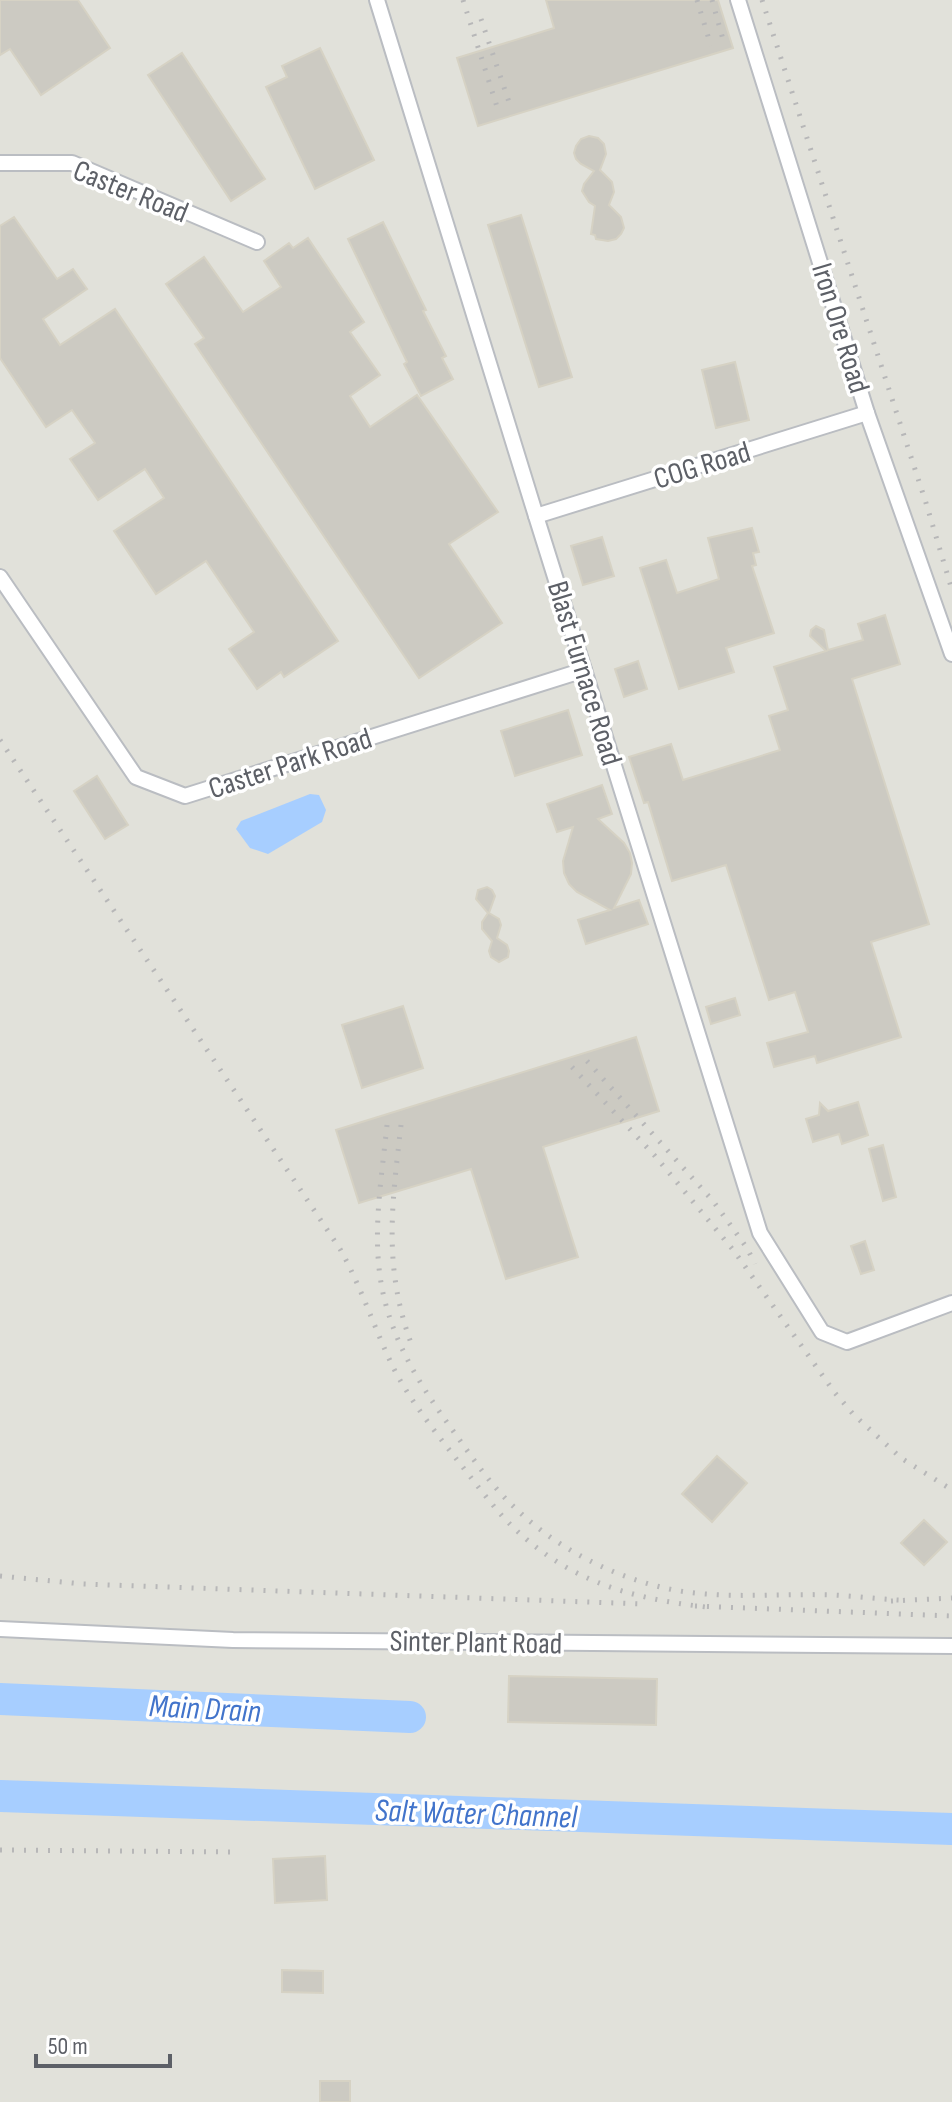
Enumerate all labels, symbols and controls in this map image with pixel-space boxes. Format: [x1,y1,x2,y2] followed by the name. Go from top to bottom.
[68,153,193,231] street label: Caster Road
[803,259,877,398] street label: Iron Ore Road
[650,434,755,498] street label: COG Road
[539,577,629,770] street label: Blast Furnace Road
[204,721,376,807] street label: Caster Park Road
[389,1623,563,1663] street label: Sinter Plant Road
[148,1687,262,1732] water label: Main Drain
[374,1791,579,1838] water label: Salt Water Channel
[36,2018,170,2068] scale bar
[48,2032,88,2061] text: 50 m

